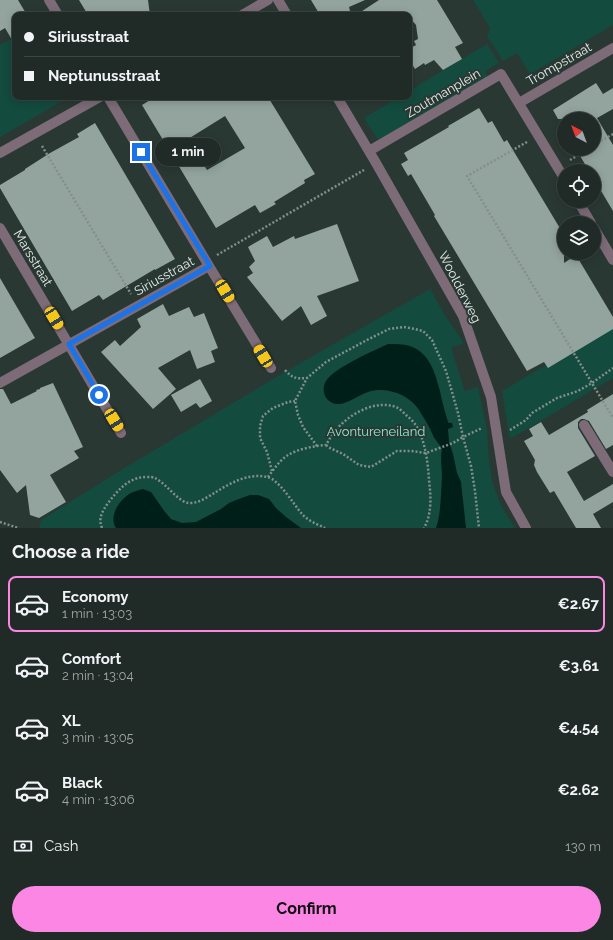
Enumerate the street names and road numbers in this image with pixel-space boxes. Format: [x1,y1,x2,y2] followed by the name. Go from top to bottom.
[524,39,595,89] street label: Trompstraat
[403,66,483,120] street label: Zoutmanplein
[10,227,56,289] street label: Marsstraat
[436,249,484,325] street label: Woolderweg
[132,253,197,299] street label: Siriusstraat

